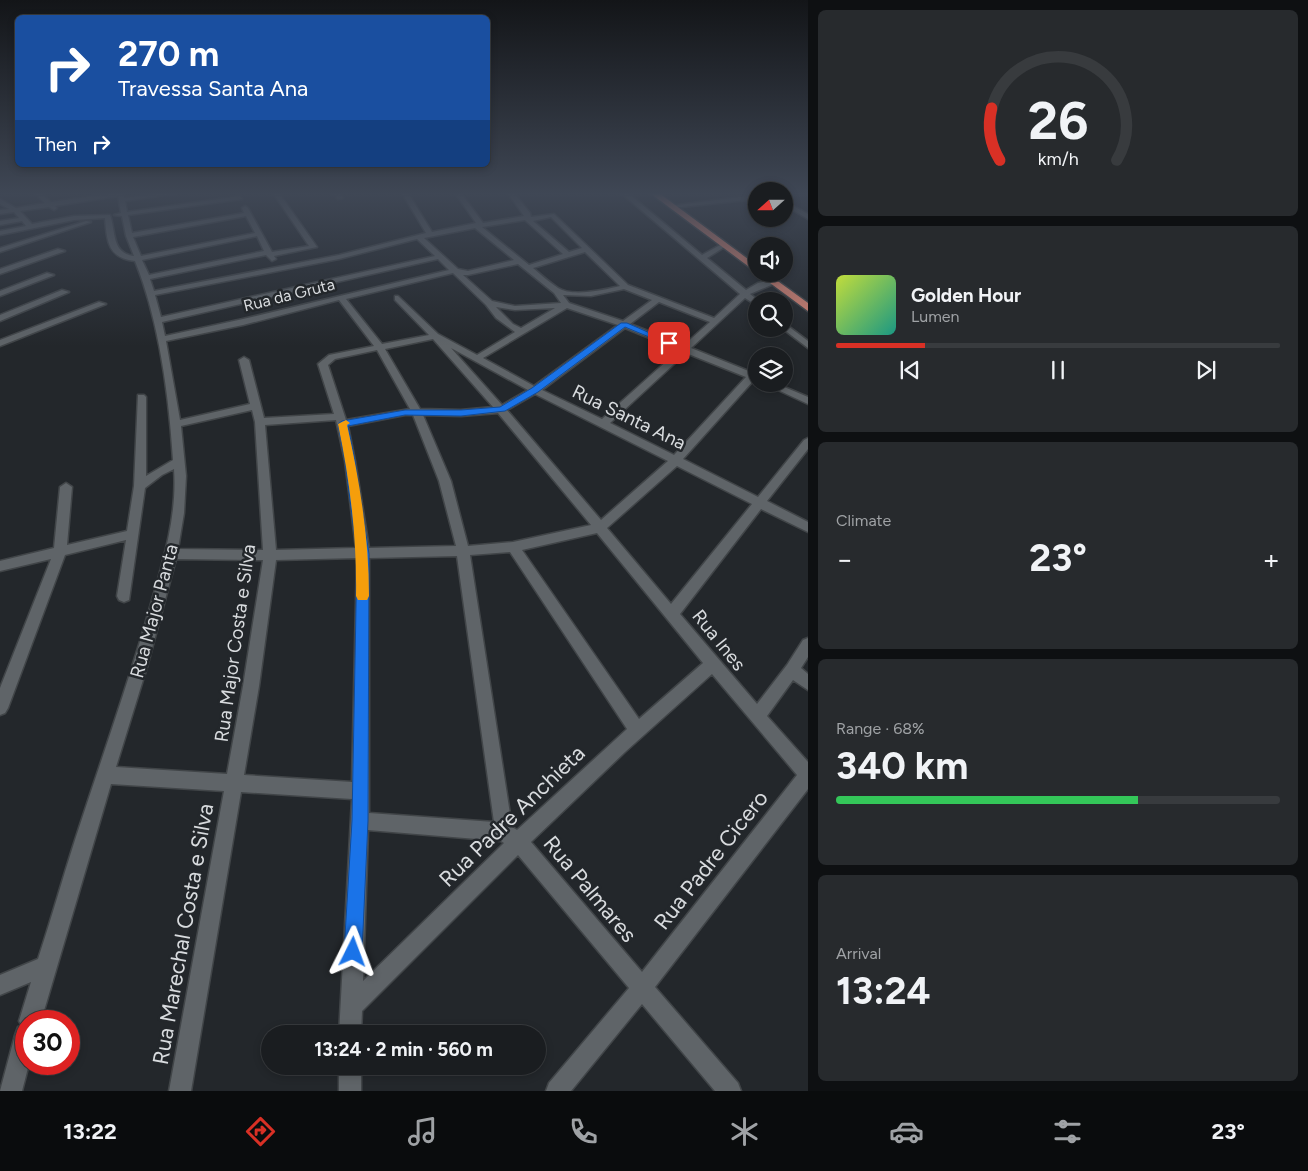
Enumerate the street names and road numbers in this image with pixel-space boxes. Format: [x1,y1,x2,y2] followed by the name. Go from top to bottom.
[241,275,337,315] street label: Rua da Gruta
[568,380,690,454] street label: Rua Santa Ana
[125,541,183,681] street label: Rua Major Panta
[210,543,260,743] street label: Rua Major Costa e Silva
[687,605,751,675] street label: Rua Ines
[434,740,590,892] street label: Rua Padre Anchieta
[648,785,774,935] street label: Rua Padre Cicero
[147,801,219,1067] street label: Rua Marechal Costa e Silva
[538,830,642,948] street label: Rua Palmares

